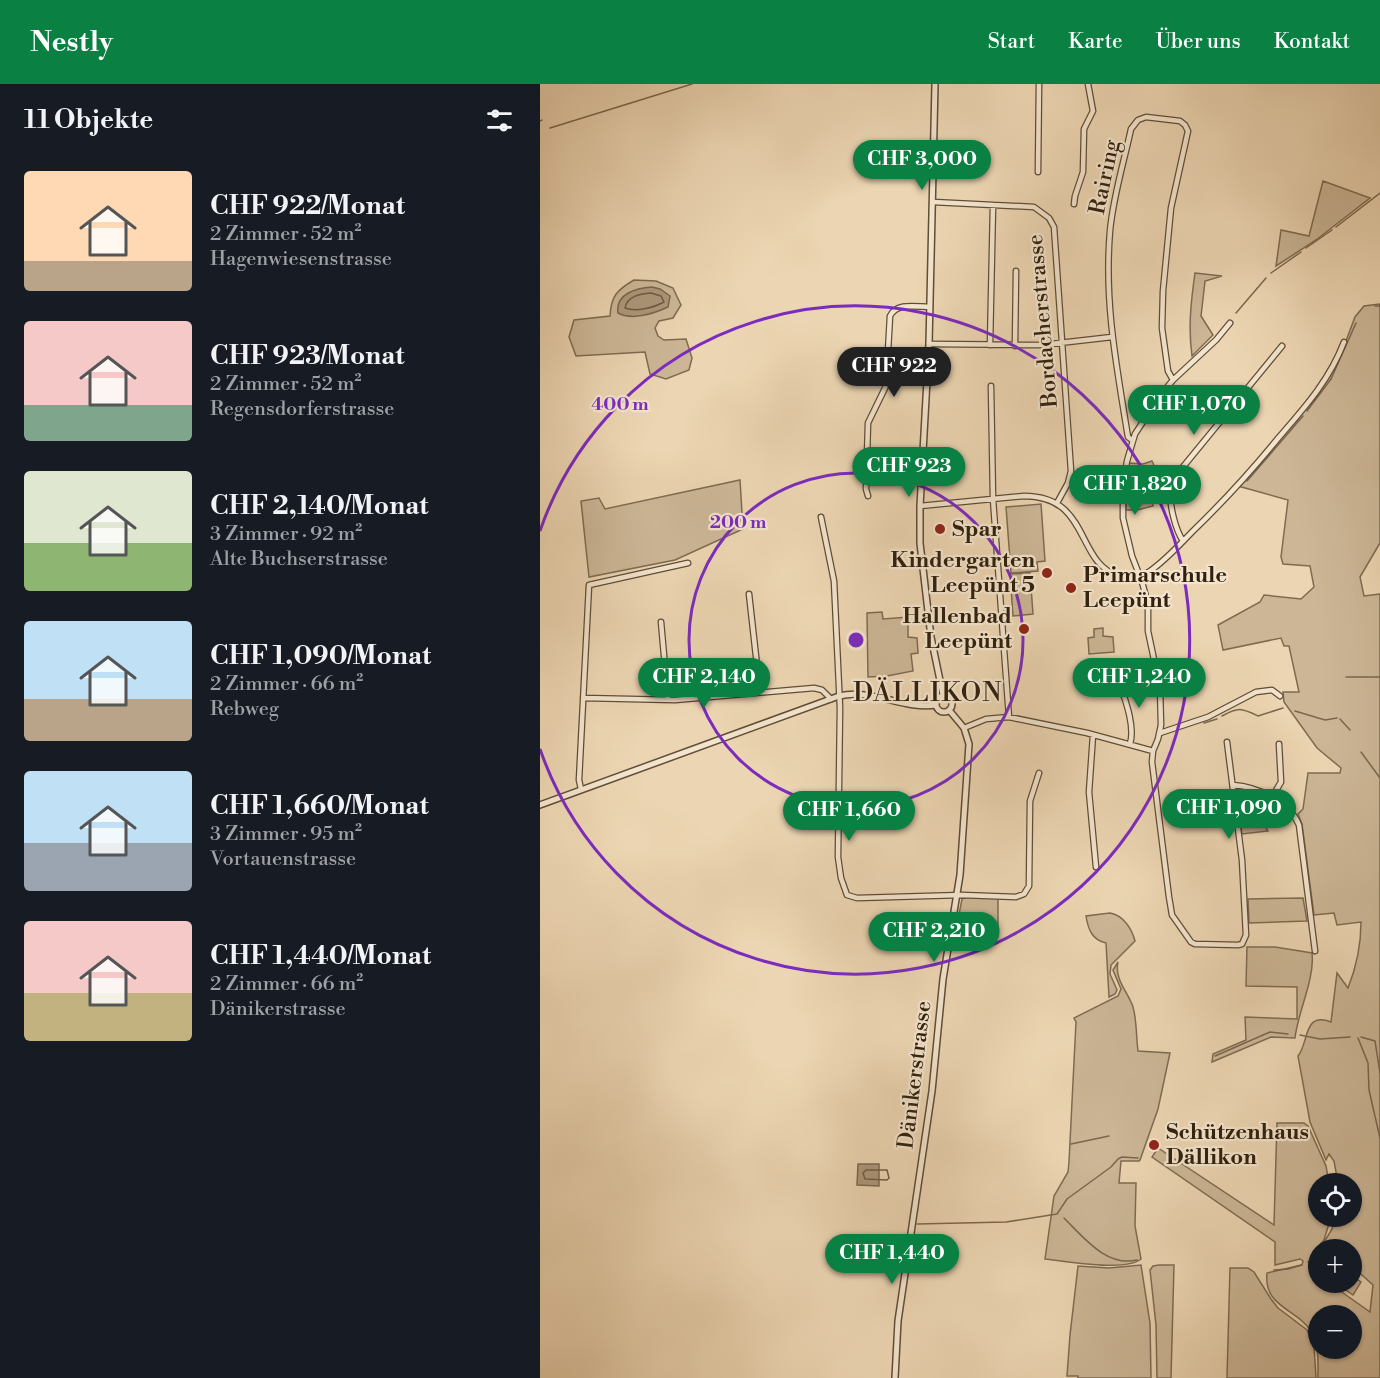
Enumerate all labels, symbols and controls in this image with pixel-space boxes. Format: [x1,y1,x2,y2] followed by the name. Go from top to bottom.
[30,25,113,60] text: Nestly
[988,29,1035,55] text: Start
[1068,29,1123,55] text: Karte
[1156,29,1241,55] text: Über uns
[1274,29,1350,55] text: Kontakt
[24,104,153,136] text: 11 Objekte
[483,104,516,137] icon: filters
[1084,137,1126,217] street label: Rairing
[853,140,991,191] pin: CHF 3,000
[867,147,977,172] text: CHF 3,000
[210,190,405,222] text: CHF 922/Monat
[72,195,144,267] icon: home
[210,222,362,247] text: 2 Zimmer · 52 m²
[1022,233,1064,410] street label: Bordacherstrasse
[210,247,392,272] text: Hagenwiesenstrasse
[210,340,404,372] text: CHF 923/Monat
[72,345,144,417] icon: home
[839,347,949,398] pin: CHF 922
[851,354,937,379] text: CHF 922
[210,372,362,397] text: 2 Zimmer · 52 m²
[1125,385,1263,436] pin: CHF 1,070
[1142,392,1246,417] text: CHF 1,070
[591,393,649,416] text: 400 m
[210,397,394,422] text: Regensdorferstrasse
[854,447,964,498] pin: CHF 923
[866,454,952,479] text: CHF 923
[1066,465,1204,516] pin: CHF 1,820
[1083,472,1187,497] text: CHF 1,820
[210,490,428,522] text: CHF 2,140/Monat
[72,495,144,567] icon: home
[710,511,767,534] text: 200 m
[952,516,1002,543] place label: Spar
[210,522,362,547] text: 3 Zimmer · 92 m²
[933,522,947,536] marker: Spar
[210,547,388,572] text: Alte Buchserstrasse
[891,547,1035,599] place label: Kindergarten Leepünt 5
[1083,562,1227,614] place label: Primarschule Leepünt
[1040,566,1054,580] marker: Kindergarten Leepünt 5
[1064,581,1078,595] marker: Primarschule Leepünt
[902,603,1012,655] place label: Hallenbad Leepünt
[1017,622,1031,636] marker: Hallenbad Leepünt
[846,630,866,650] centre of rings
[210,640,431,672] text: CHF 1,090/Monat
[72,645,144,717] icon: home
[635,658,773,709] pin: CHF 2,140
[1070,658,1208,709] pin: CHF 1,240
[652,665,756,690] text: CHF 2,140
[1087,665,1191,690] text: CHF 1,240
[210,672,363,697] text: 2 Zimmer · 66 m²
[853,676,1003,709] district label: DÄLLIKON
[210,697,279,722] text: Rebweg
[1160,789,1298,840] pin: CHF 1,090
[210,790,429,822] text: CHF 1,660/Monat
[780,791,918,842] pin: CHF 1,660
[72,795,144,867] icon: home
[1176,796,1282,821] text: CHF 1,090
[797,798,901,823] text: CHF 1,660
[210,822,362,847] text: 3 Zimmer · 95 m²
[210,847,356,872] text: Vortauenstrasse
[865,912,1003,963] pin: CHF 2,210
[882,919,986,944] text: CHF 2,210
[210,940,431,972] text: CHF 1,440/Monat
[72,945,144,1017] icon: home
[210,972,363,997] text: 2 Zimmer · 66 m²
[210,997,346,1022] text: Dänikerstrasse
[893,999,937,1151] street label: Dänikerstrasse
[1166,1119,1309,1171] place label: Schützenhaus Dällikon
[1147,1138,1161,1152] marker: Schützenhaus Dällikon
[1308,1173,1362,1359] map controls
[1308,1173,1362,1227] button: locate
[823,1234,961,1285] pin: CHF 1,440
[1308,1239,1362,1293] button: +
[839,1241,945,1266] text: CHF 1,440
[1308,1305,1362,1359] button: −

